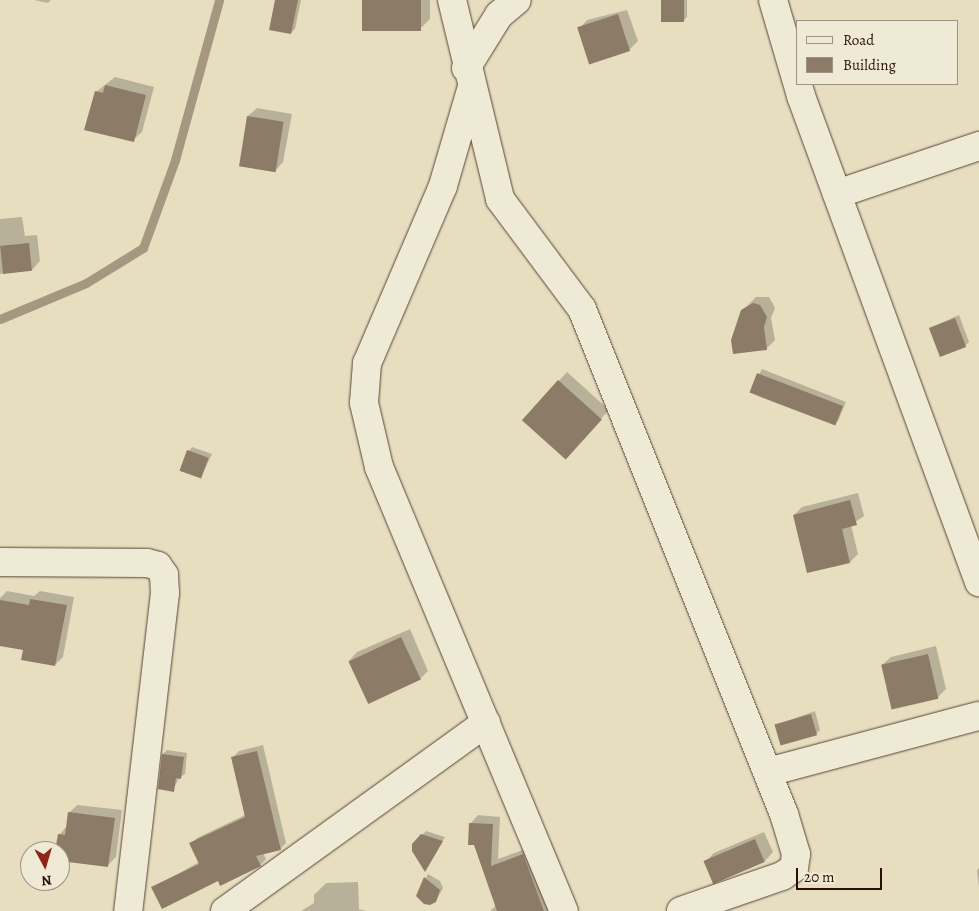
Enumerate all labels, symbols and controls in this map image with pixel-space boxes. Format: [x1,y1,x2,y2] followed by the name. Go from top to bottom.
[796,20,959,85] legend
[843,30,874,50] text: Road
[843,55,896,75] text: Building
[20,841,70,891] north arrow
[799,858,885,890] scale bar
[804,867,835,887] text: 20 m
[40,870,53,890] text: N

